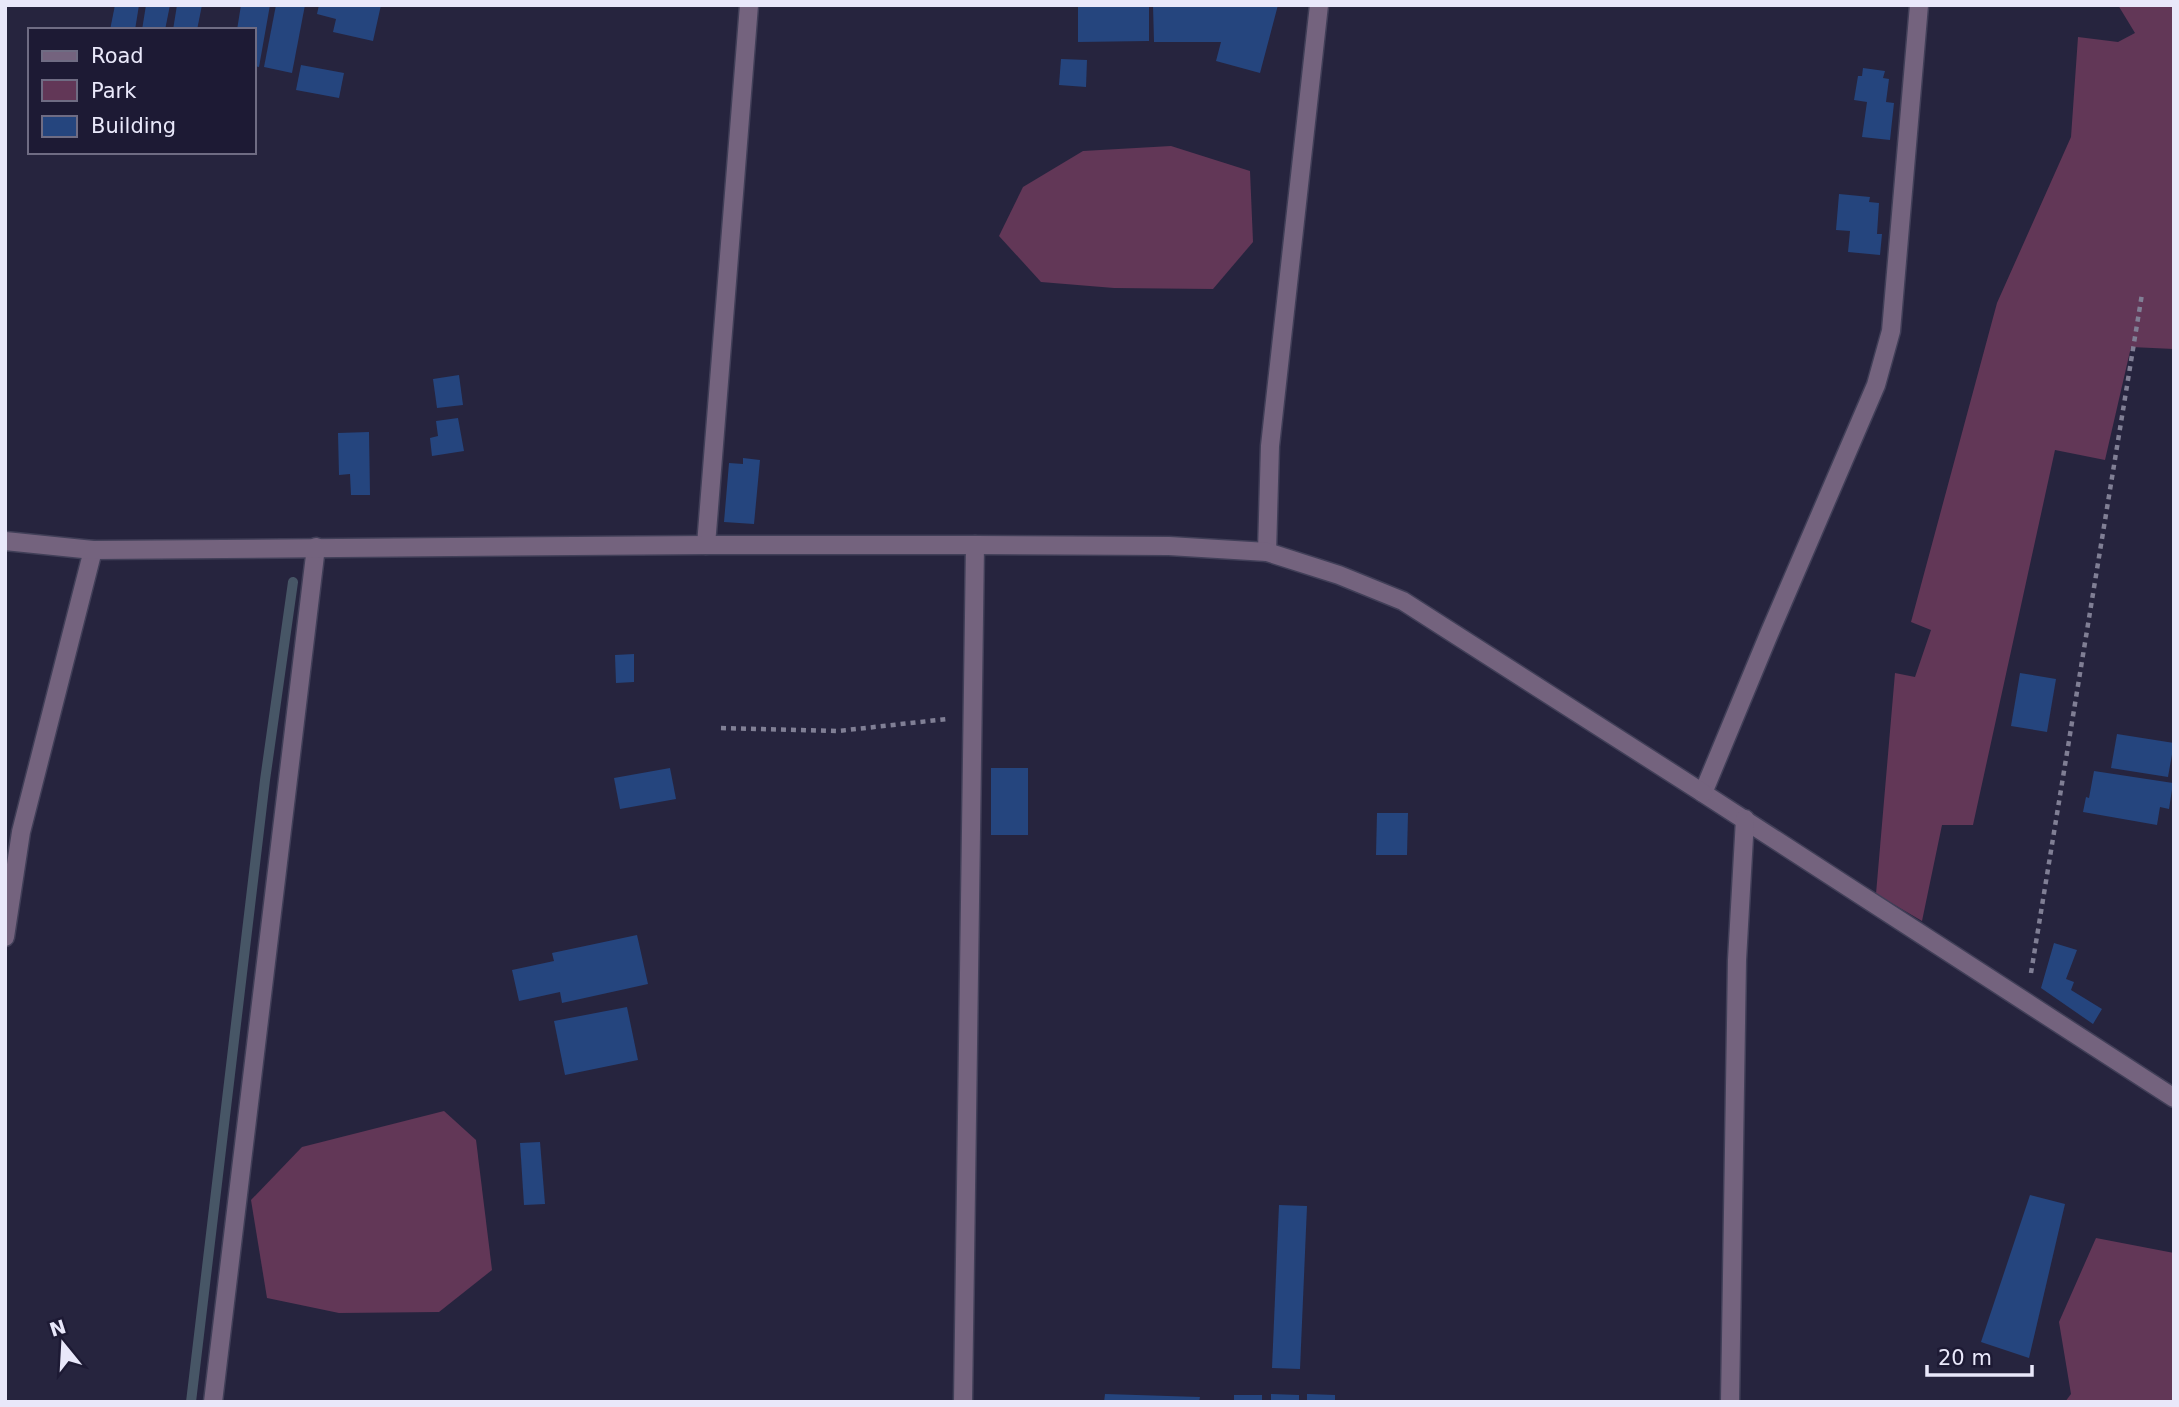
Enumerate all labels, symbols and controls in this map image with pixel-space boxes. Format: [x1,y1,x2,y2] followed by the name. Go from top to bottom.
[28,28,256,154] legend
[91,44,144,68] text: Road
[91,79,137,103] text: Park
[91,114,176,138] text: Building
[28,1309,98,1379] north arrow
[47,1315,69,1341] text: N
[1927,1334,2032,1378] scale bar
[1938,1346,1992,1370] text: 20 m

